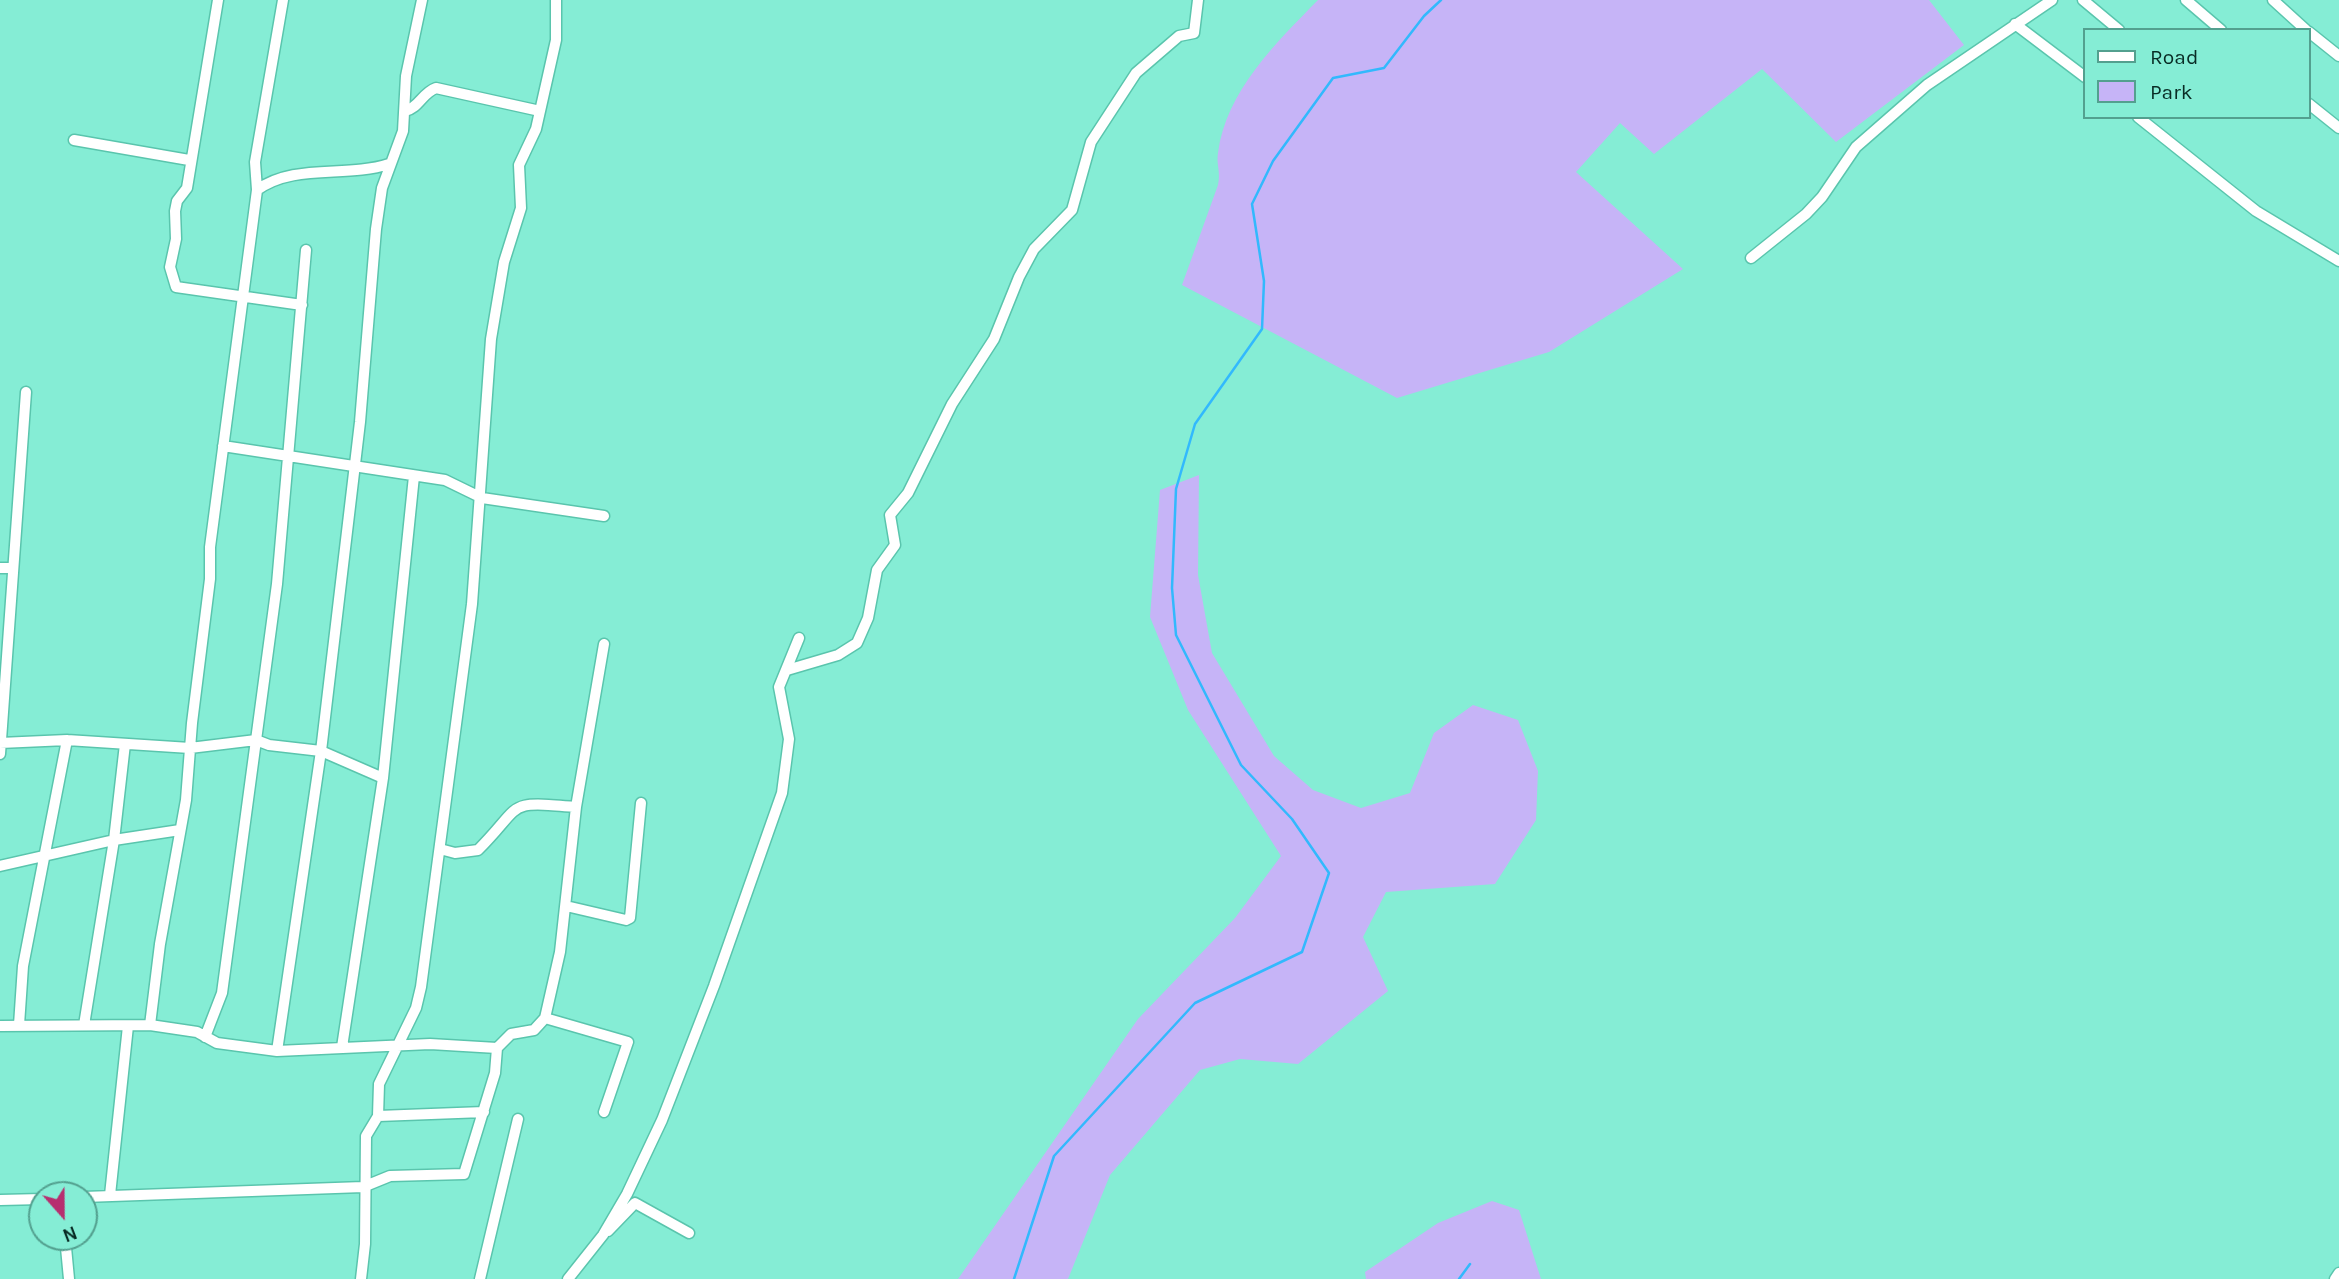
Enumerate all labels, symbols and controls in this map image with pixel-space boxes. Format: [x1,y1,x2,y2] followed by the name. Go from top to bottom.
[2084,28,2311,119] legend
[2150,45,2198,69] text: Road
[2150,80,2193,104] text: Park
[28,1181,98,1251] north arrow
[60,1221,80,1246] text: N

